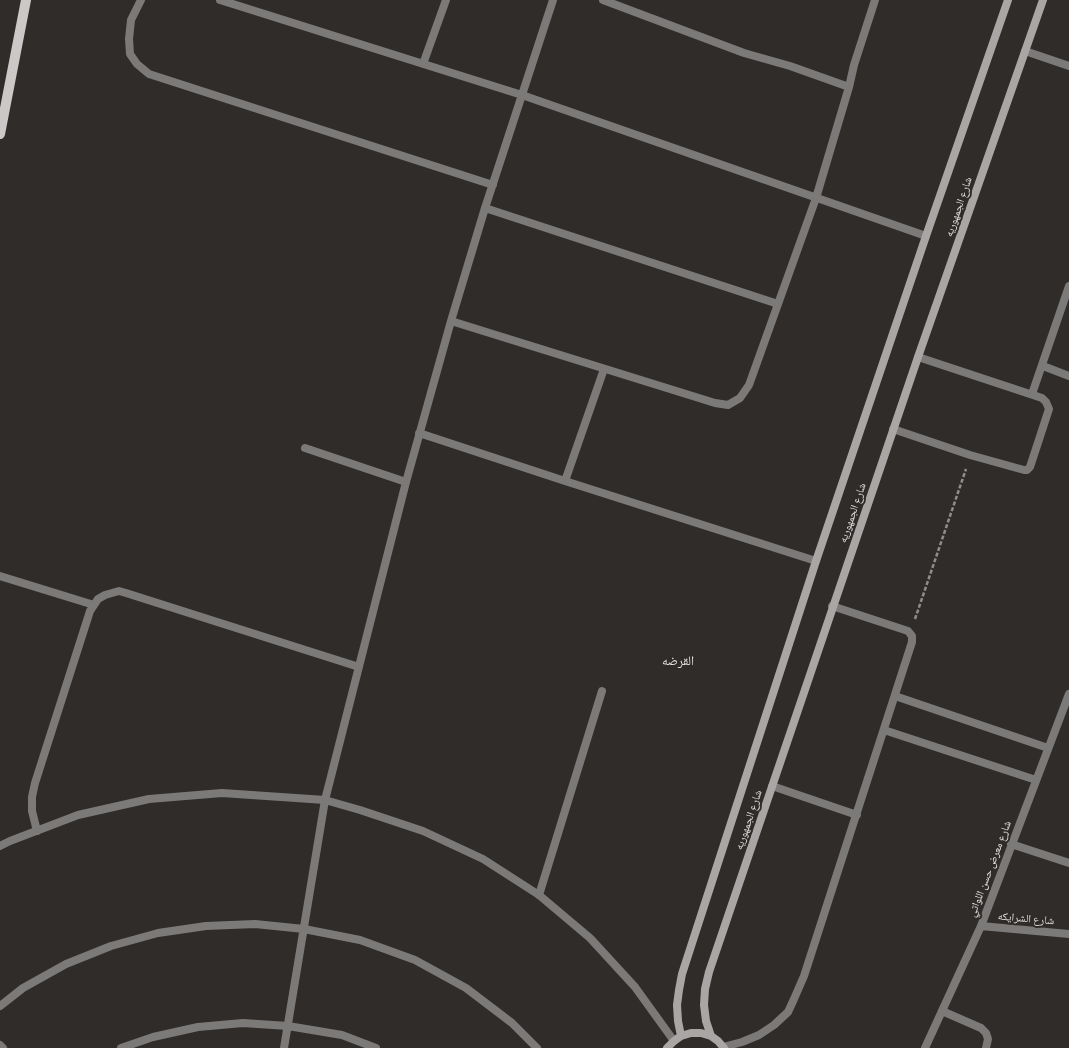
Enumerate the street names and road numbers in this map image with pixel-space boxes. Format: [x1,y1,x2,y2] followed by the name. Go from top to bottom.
[943,175,975,239] street label: شارع الجمهوريه
[837,481,869,545] street label: شارع الجمهوريه
[733,788,765,852] street label: شارع الجمهوريه
[966,819,1014,919] street label: شارع معرض حسن اللواتي
[997,910,1055,928] street label: شارع الشرايكه

